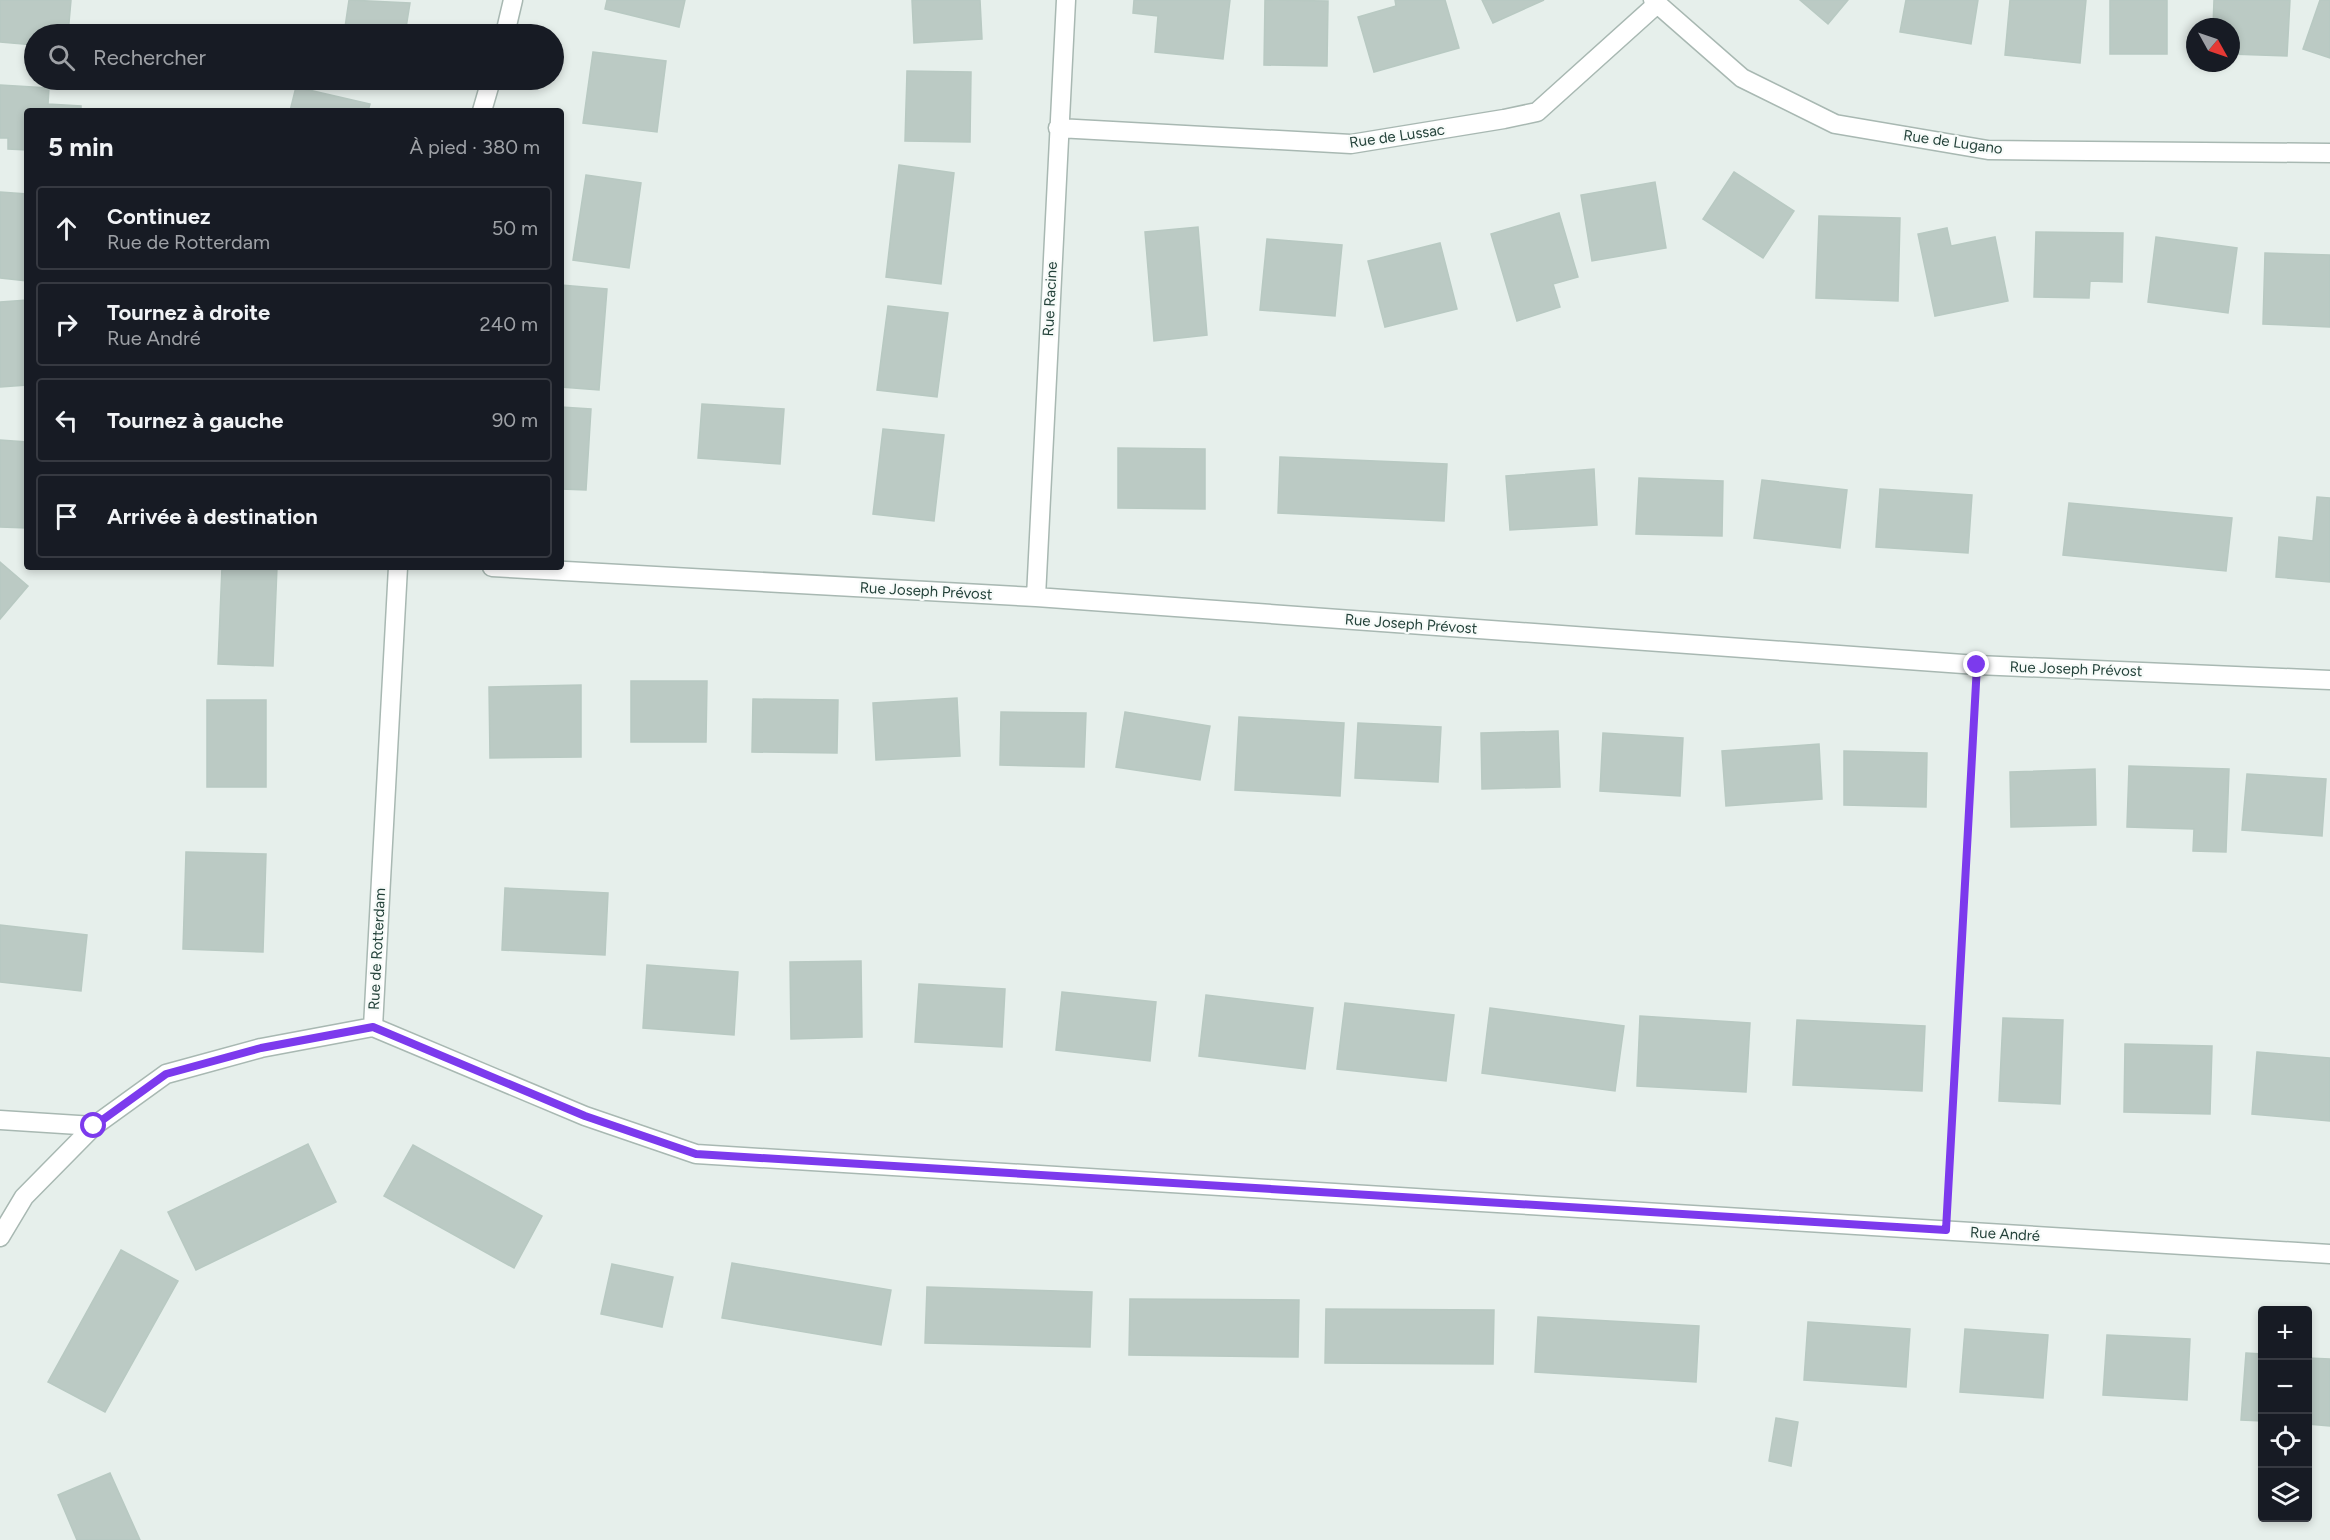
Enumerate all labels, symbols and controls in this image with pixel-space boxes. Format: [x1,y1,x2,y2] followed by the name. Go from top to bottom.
[2186,18,2240,72] north arrow
[24,24,564,90] search box
[45,41,78,74] icon: search
[93,44,206,71] text: Rechercher
[1348,120,1446,152] street label: Rue de Lussac
[1902,126,2004,158] street label: Rue de Lugano
[48,131,114,163] text: 5 min
[410,135,540,159] text: À pied · 380 m
[107,203,211,230] text: Continuez
[50,212,83,245] icon: ahead
[492,216,538,240] text: 50 m
[107,230,270,254] text: Rue de Rotterdam
[1039,261,1061,337] street label: Rue Racine
[107,299,270,326] text: Tournez à droite
[50,308,83,341] icon: right
[480,312,538,336] text: 240 m
[107,326,201,350] text: Rue André
[50,404,83,437] icon: left
[107,407,283,434] text: Tournez à gauche
[492,408,538,432] text: 90 m
[50,500,83,533] icon: arrive
[107,503,318,530] text: Arrivée à destination
[859,579,993,603] street label: Rue Joseph Prévost
[1344,610,1478,638] street label: Rue Joseph Prévost
[1963,651,1989,677] route end
[2009,658,2143,680] street label: Rue Joseph Prévost
[365,888,389,1010] street label: Rue de Rotterdam
[80,1112,106,1138] route start
[1969,1223,2041,1245] street label: Rue André
[2258,1306,2312,1522] map controls
[2258,1306,2312,1360] button: +
[2258,1360,2312,1414] button: −
[2258,1414,2312,1468] button: locate
[2258,1468,2312,1522] button: layers

